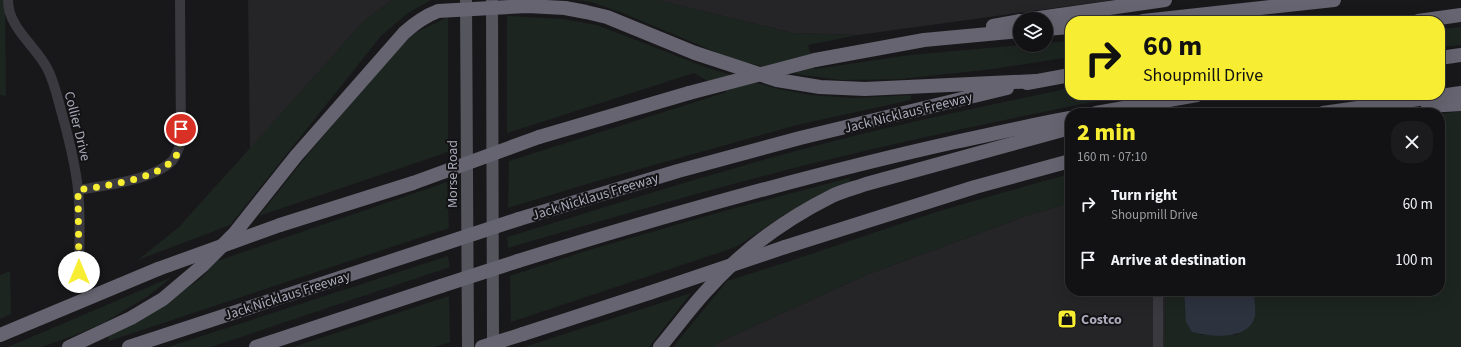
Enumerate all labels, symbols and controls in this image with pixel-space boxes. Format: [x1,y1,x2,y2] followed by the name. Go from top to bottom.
[1013,12,1053,52] map controls
[1013,12,1053,52] button: layers
[1143,26,1202,66] text: 60 m
[1077,32,1129,84] icon: right
[1143,63,1263,88] text: Shoupmill Drive
[842,87,975,139] street label: Jack Nicklaus Freeway
[59,89,95,163] street label: Collier Drive
[164,112,198,146] pin
[1077,115,1136,150] text: 2 min
[170,118,192,140] icon: arrive
[1391,121,1433,163] button: close
[443,140,463,208] street label: Morse Road
[1077,148,1147,166] text: 160 m · 07:10
[530,168,662,226] street label: Jack Nicklaus Freeway
[1111,185,1177,206] text: Turn right
[1077,193,1099,215] icon: right
[1403,194,1433,215] text: 60 m
[1111,206,1198,224] text: Shoupmill Drive
[1077,249,1099,271] icon: arrive
[1111,250,1246,271] text: Arrive at destination
[1395,250,1433,271] text: 100 m
[58,251,100,293] position arrow
[222,266,353,326] street label: Jack Nicklaus Freeway
[1056,308,1078,330] shop icon: Costco
[1081,310,1122,330] place label: Costco

